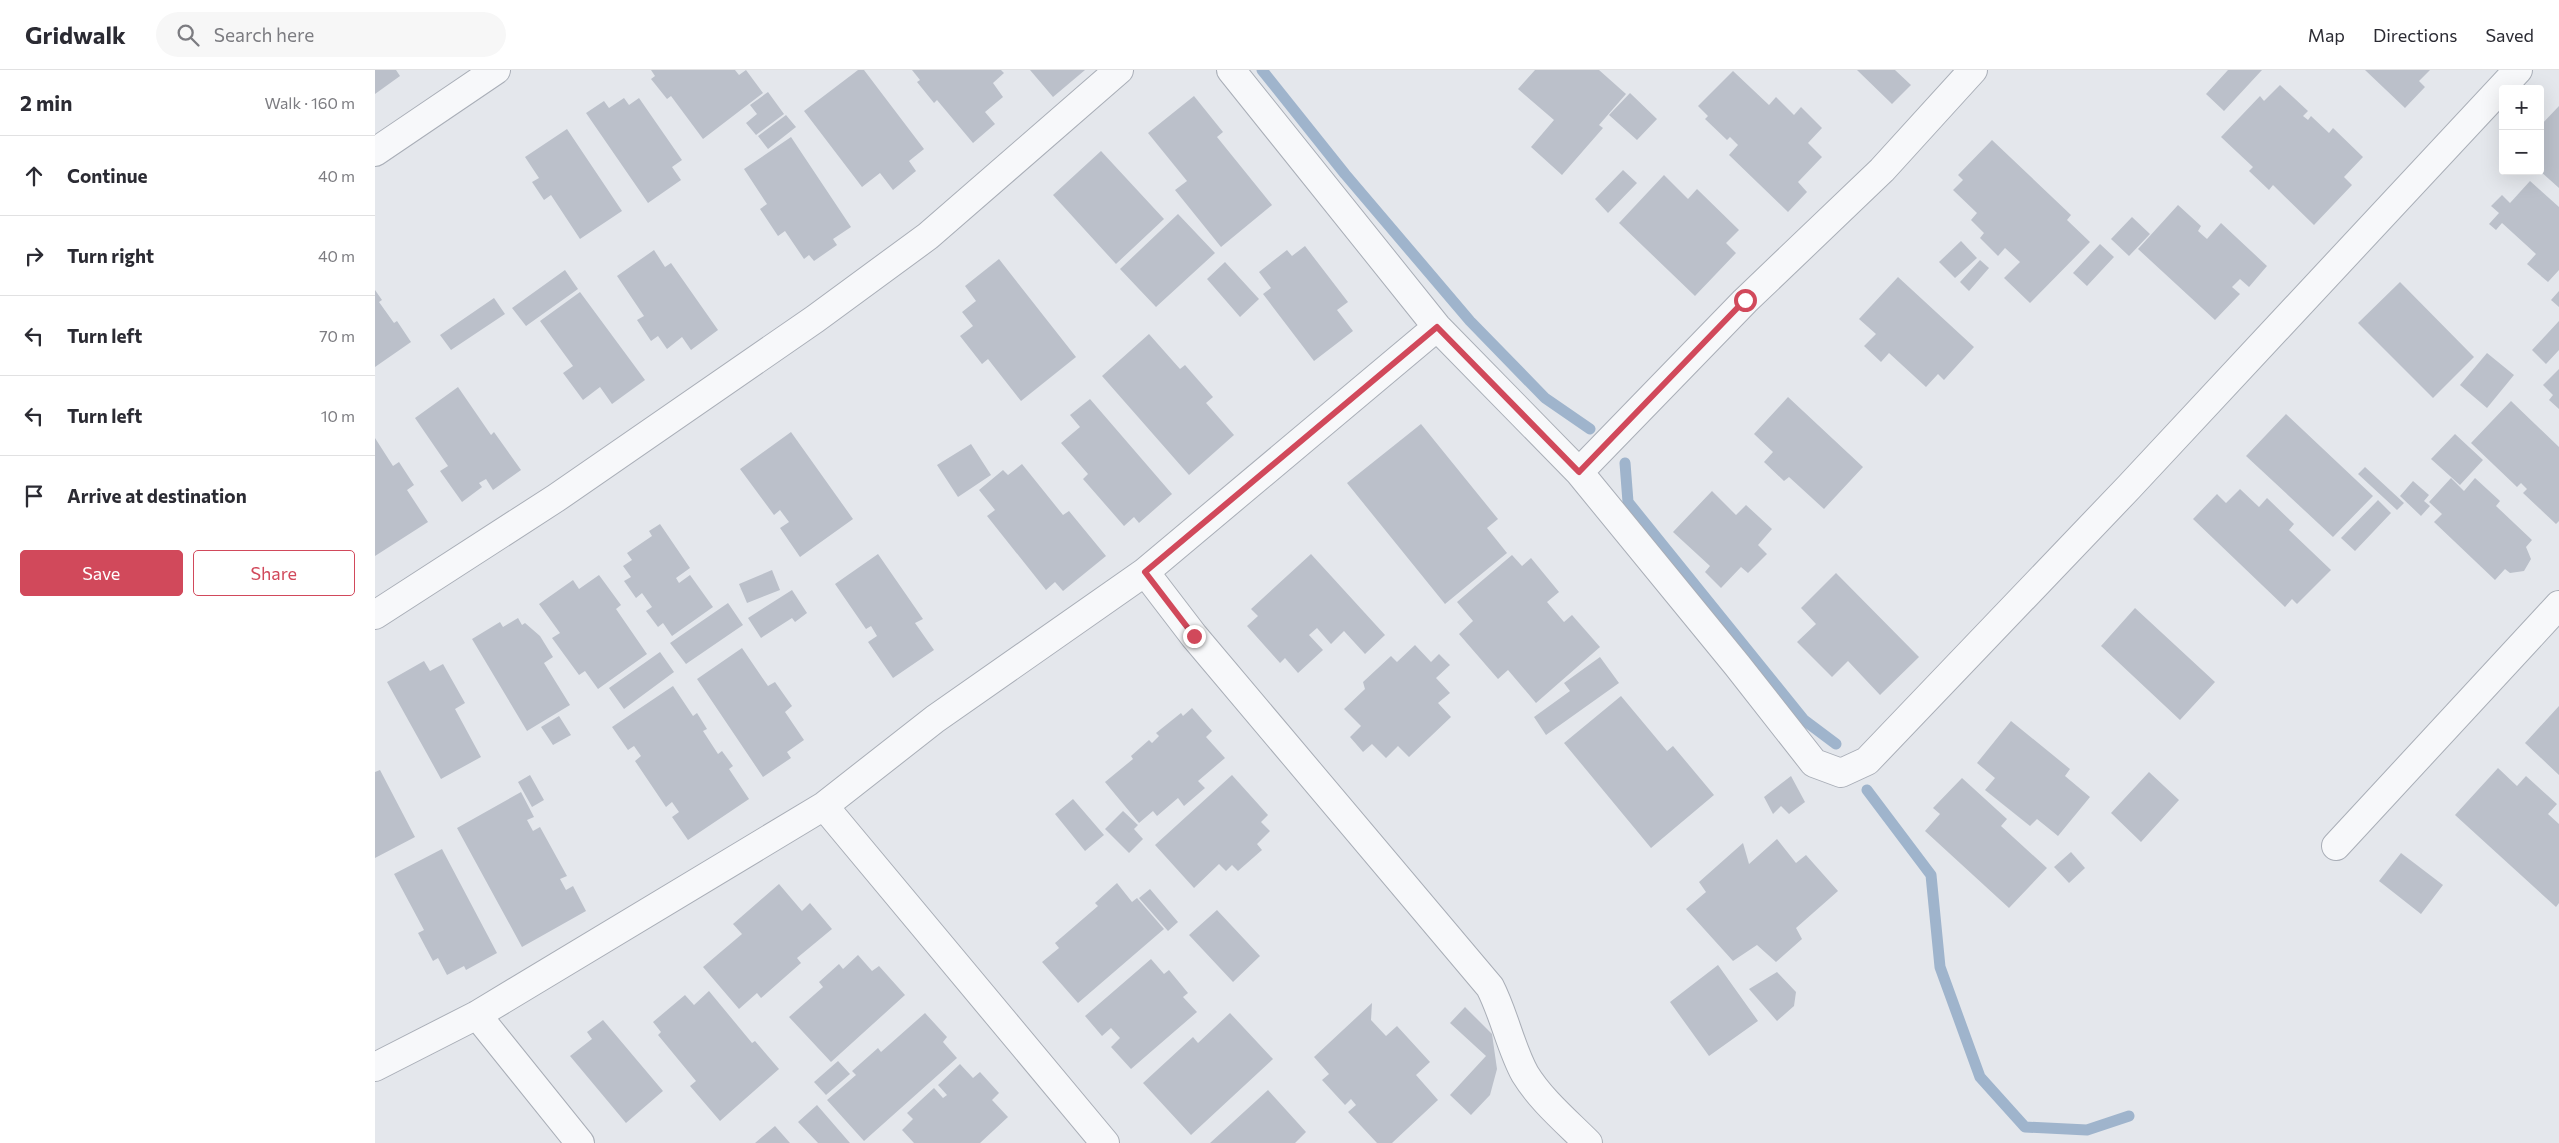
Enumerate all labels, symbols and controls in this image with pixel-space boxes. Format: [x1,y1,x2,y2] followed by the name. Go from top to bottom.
[156,12,506,57] search box
[25,20,126,49] text: Gridwalk
[174,21,202,49] icon: search
[214,23,314,46] text: Search here
[2308,24,2345,46] text: Map
[2373,24,2457,46] text: Directions
[2485,24,2534,46] text: Saved
[2499,85,2544,175] map controls
[2499,85,2544,130] button: +
[20,90,72,115] text: 2 min
[265,93,355,112] text: Walk · 160 m
[2499,130,2544,175] button: −
[20,162,48,190] icon: ahead
[67,164,147,187] text: Continue
[318,166,355,185] text: 40 m
[20,242,48,270] icon: right
[67,244,154,267] text: Turn right
[318,246,355,265] text: 40 m
[1734,289,1757,312] route start
[20,322,48,350] icon: left
[67,324,142,347] text: Turn left
[319,326,355,345] text: 70 m
[20,402,48,430] icon: left
[67,404,142,427] text: Turn left
[321,406,355,425] text: 10 m
[20,482,48,510] icon: arrive
[67,484,247,507] text: Arrive at destination
[20,550,183,596] button: Save
[193,550,355,596] button: Share
[1183,625,1206,648] route end

